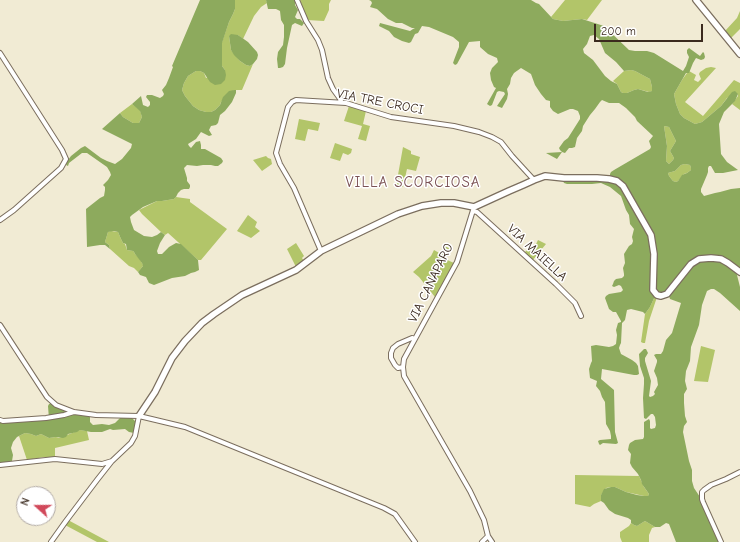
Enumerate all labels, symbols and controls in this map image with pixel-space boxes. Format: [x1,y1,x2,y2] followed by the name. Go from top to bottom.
[596,16,705,42] scale bar
[601,24,636,38] text: 200 m
[335,86,425,118] street label: VIA TRE CROCI
[345,174,481,192] district label: VILLA SCORCIOSA
[504,221,570,285] street label: VIA MAIELLA
[405,241,457,325] street label: VIA CANAPARO
[16,486,56,526] north arrow
[18,496,33,508] text: N

